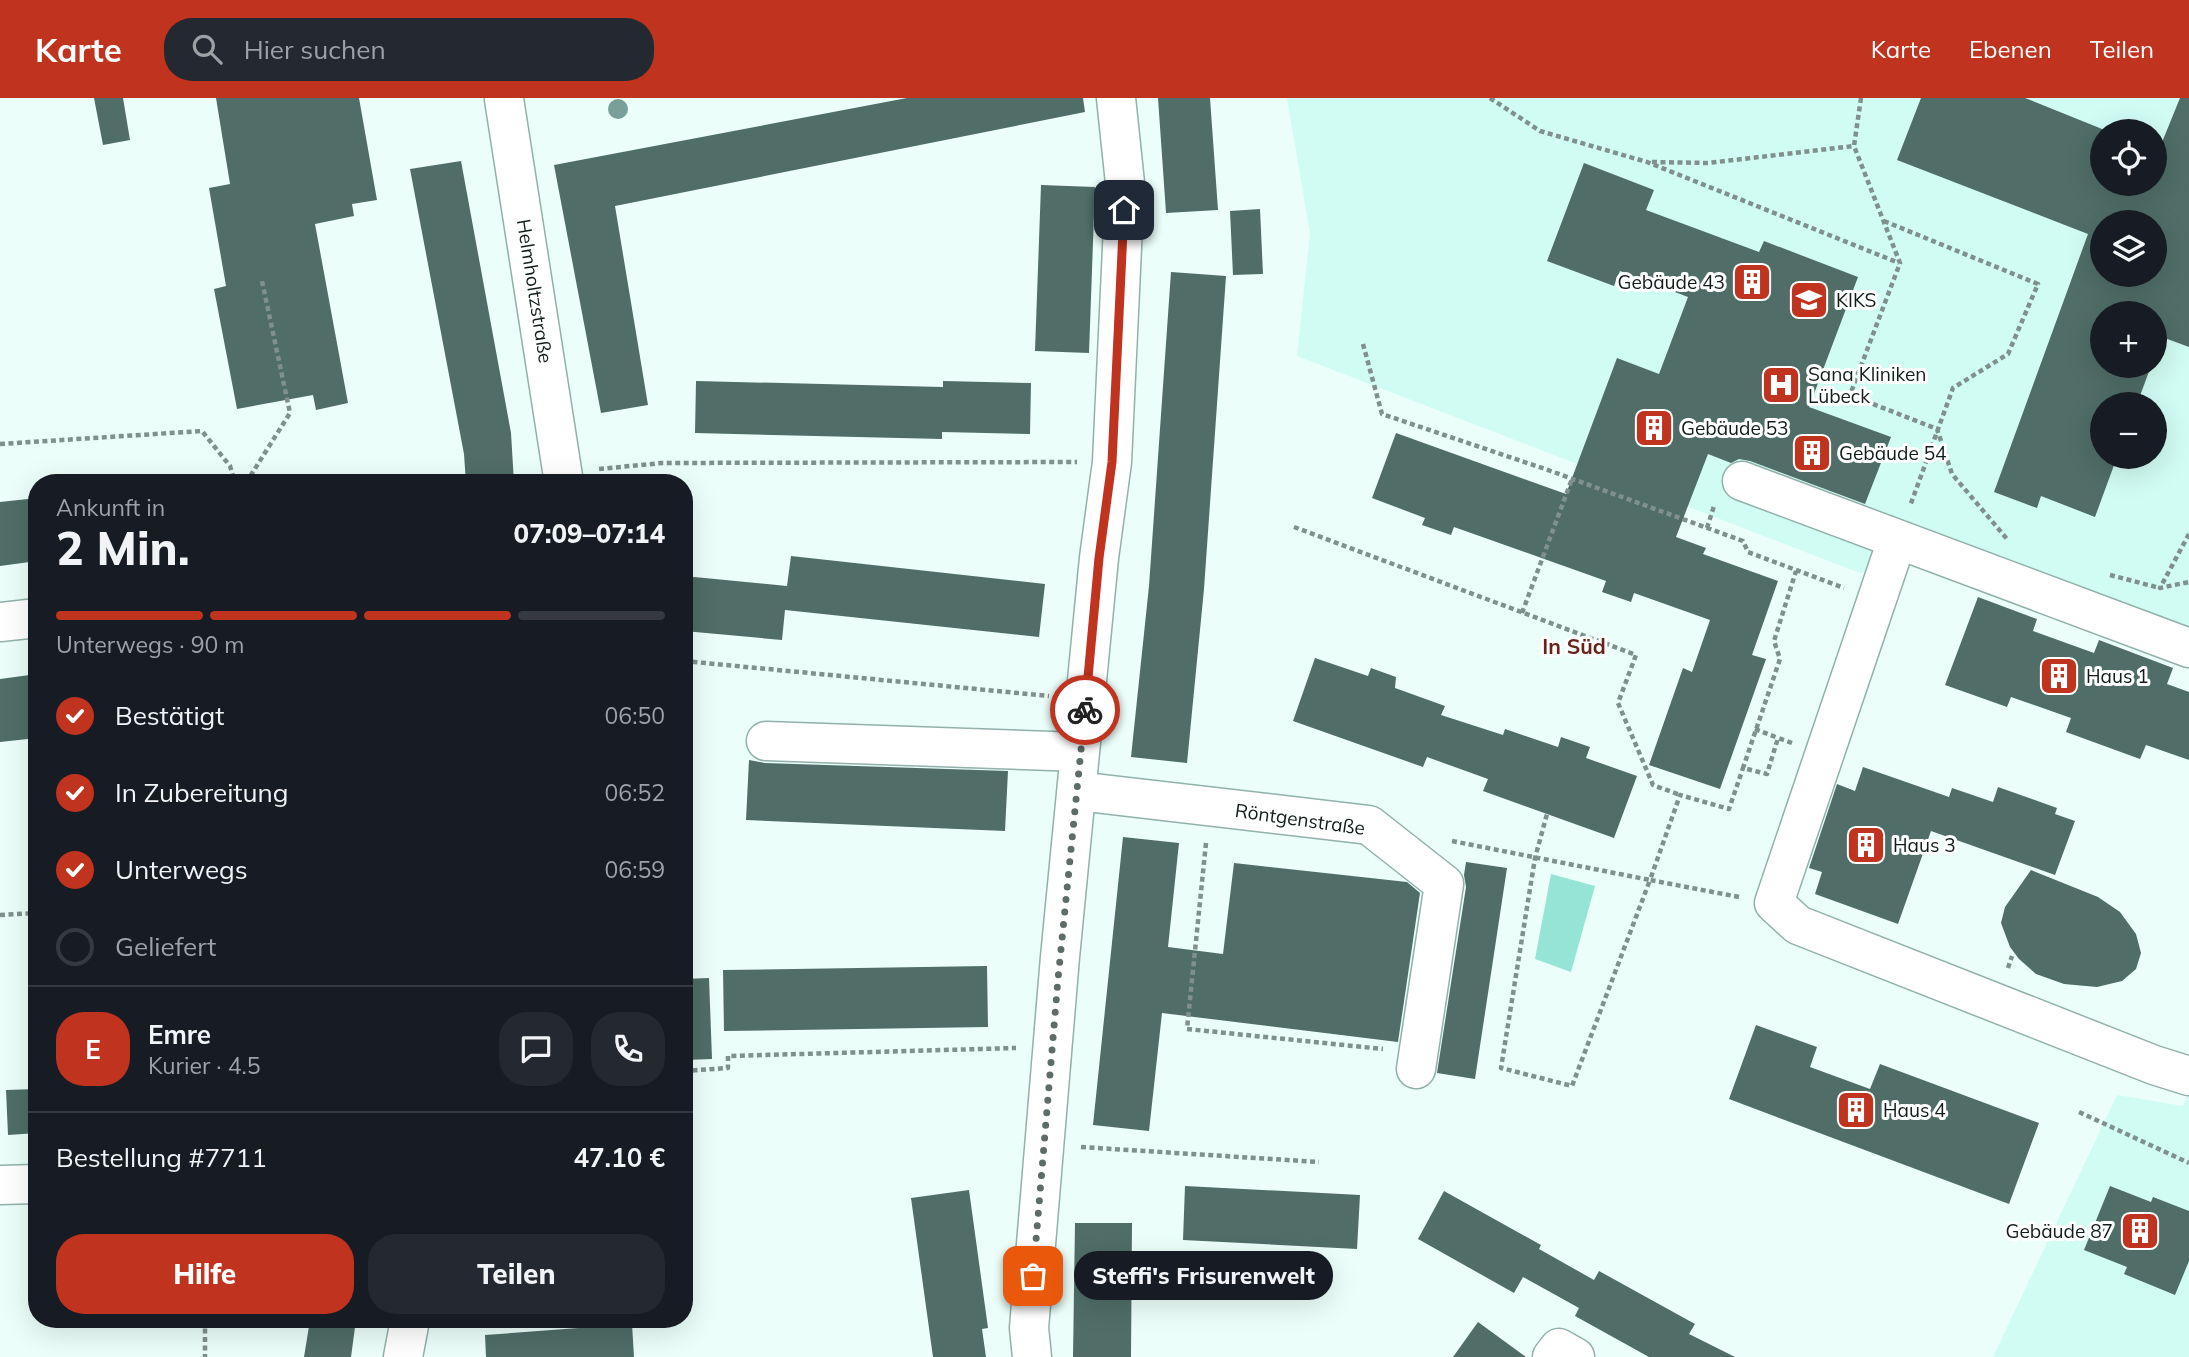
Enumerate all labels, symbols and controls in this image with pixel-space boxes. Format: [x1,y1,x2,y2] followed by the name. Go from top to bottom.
[164,18,654,81] search box
[35,29,122,70] text: Karte
[188,30,226,68] icon: search
[244,33,386,66] text: Hier suchen
[1871,34,1931,64] text: Karte
[1969,34,2052,64] text: Ebenen
[2090,34,2154,64] text: Teilen
[2090,119,2167,469] map controls
[2090,119,2167,196] button: locate
[1094,180,1154,240] pin
[1105,191,1143,229] icon: home
[2090,210,2167,287] button: layers
[512,217,558,365] street label: Helmholtzstraße
[1731,261,1773,303] building icon: Gebäude 43
[1618,270,1725,294] place label: Gebäude 43
[1788,279,1830,321] school or university icon: KIKS
[1836,288,1876,312] place label: KIKS
[2090,301,2167,378] button: +
[1808,362,1927,408] place label: Sana Kliniken Lübeck
[1760,364,1802,406] hospital icon: Sana Kliniken Lübeck
[2090,392,2167,469] button: −
[1633,407,1675,449] building icon: Gebäude 53
[1681,416,1788,440] place label: Gebäude 53
[1791,432,1833,474] building icon: Gebäude 54
[1839,441,1946,465] place label: Gebäude 54
[56,493,165,522] text: Ankunft in
[514,517,665,550] text: 07:09–07:14
[56,519,190,577] text: 2 Min.
[56,630,244,659] text: Unterwegs · 90 m
[1542,633,1606,659] district label: In Süd
[2038,655,2080,697] building icon: Haus 1
[2086,664,2149,688] place label: Haus 1
[1050,675,1120,745] courier
[1066,691,1104,729] icon: bike
[56,697,94,735] icon: check
[115,699,224,732] text: Bestätigt
[605,701,665,730] text: 06:50
[56,774,94,812] icon: check
[115,776,288,809] text: In Zubereitung
[605,778,665,807] text: 06:52
[1233,798,1367,840] street label: Röntgenstraße
[1845,824,1887,866] building icon: Haus 3
[1893,833,1956,857] place label: Haus 3
[56,851,94,889] icon: check
[115,853,248,886] text: Unterwegs
[605,855,665,884] text: 06:59
[115,930,216,963] text: Geliefert
[499,1012,573,1086] button: chat
[591,1012,665,1086] button: phone
[148,1018,211,1051] text: Emre
[85,1033,101,1066] text: E
[148,1051,260,1080] text: Kurier · 4.5
[1835,1089,1877,1131] building icon: Haus 4
[1883,1098,1946,1122] place label: Haus 4
[56,1141,267,1174] text: Bestellung #7711
[573,1141,665,1174] text: 47.10 €
[2119,1210,2161,1252] building icon: Gebäude 87
[2006,1219,2113,1243] place label: Gebäude 87
[56,1234,354,1314] button: Hilfe
[368,1234,665,1314] button: Teilen
[1003,1246,1063,1306] pin
[1075,1252,1334,1300] callout: Steffi's Frisurenwelt
[1014,1257,1052,1295] icon: bag
[1092,1261,1315,1290] text: Steffi's Frisurenwelt

